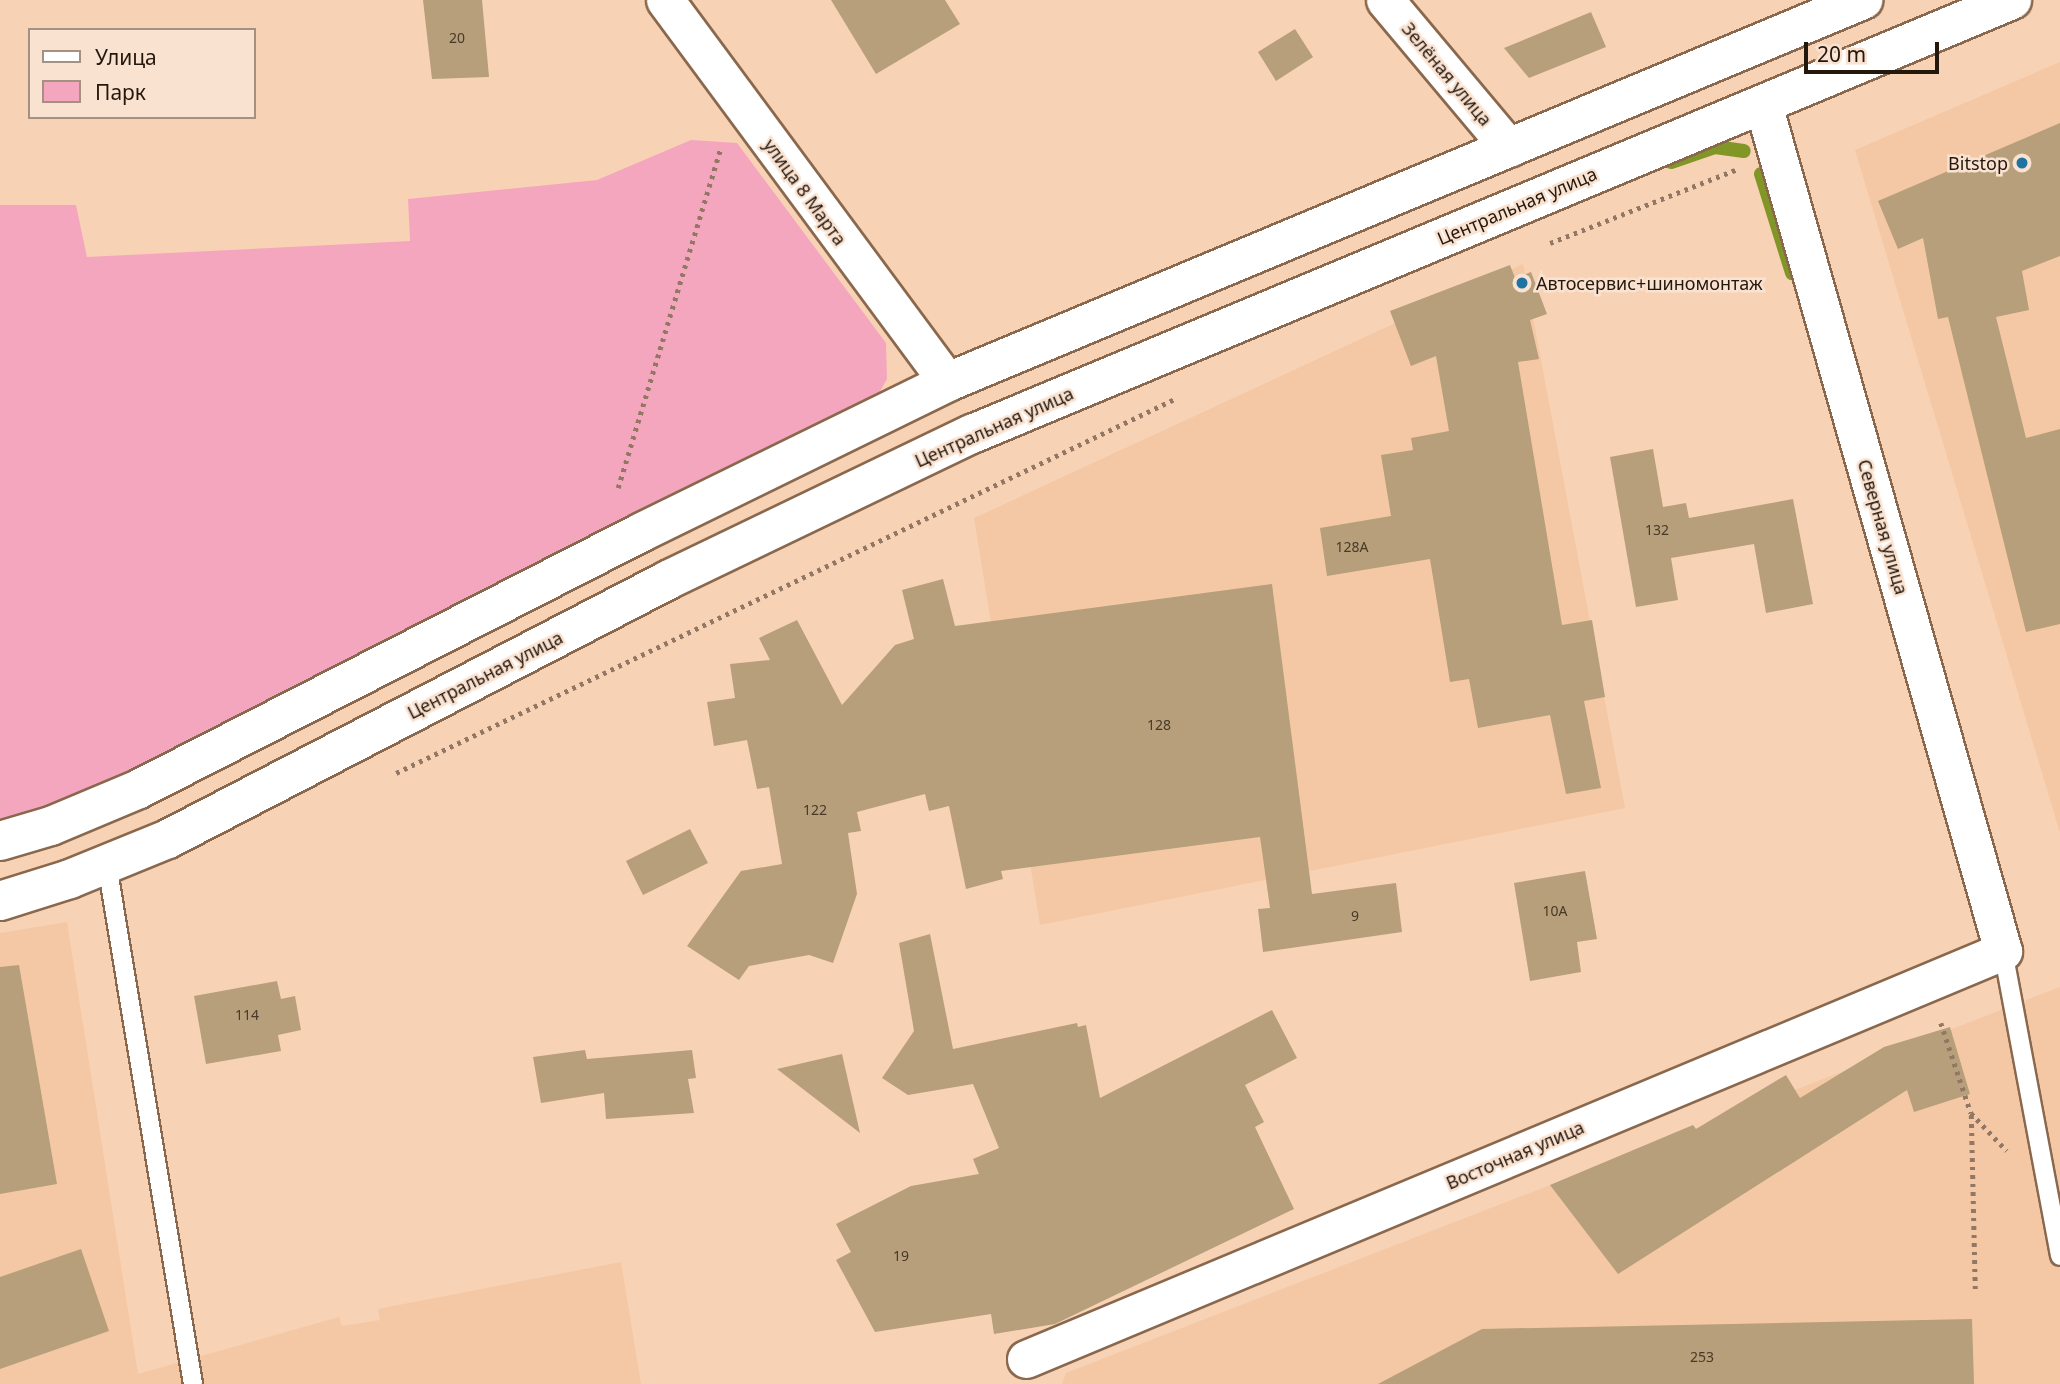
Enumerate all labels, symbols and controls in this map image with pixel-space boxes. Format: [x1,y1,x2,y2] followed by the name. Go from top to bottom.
[1398,18,1496,130] street label: Зелёная улица
[28,28,256,119] legend
[1808,28,1943,72] scale bar
[449,30,465,46] house number: 20
[1817,40,1866,68] text: 20 m
[95,43,157,71] text: Улица
[95,78,146,106] text: Парк
[759,135,851,249] street label: улица 8 Марта
[1948,152,2008,174] place label: Bitstop
[2014,155,2030,171] marker: Bitstop
[1434,163,1600,249] street label: Центральная улица
[1536,272,1763,294] place label: Автосервис+шиномонтаж
[1514,275,1530,291] marker: Автосервис+шиномонтаж
[911,382,1077,472] street label: Центральная улица
[1853,457,1913,597] street label: Северная улица
[1645,522,1669,538] house number: 132
[1336,539,1368,555] house number: 128А
[404,627,566,723] street label: Центральная улица
[1147,717,1171,733] house number: 128
[803,802,827,818] house number: 122
[1543,903,1567,919] house number: 10А
[1351,908,1359,924] house number: 9
[235,1007,259,1023] house number: 114
[1443,1116,1587,1194] street label: Восточная улица
[893,1248,909,1264] house number: 19
[1690,1349,1714,1365] house number: 253

